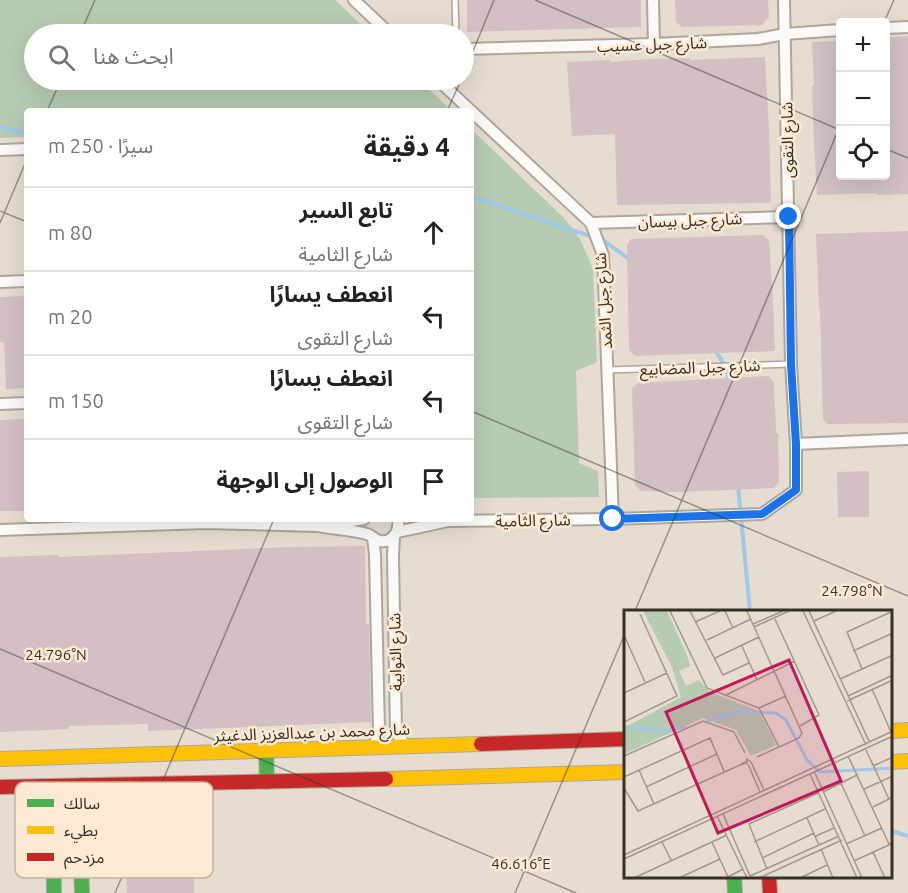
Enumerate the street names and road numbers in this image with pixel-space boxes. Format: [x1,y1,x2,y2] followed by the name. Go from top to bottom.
[597,33,708,59] street label: شارع جبل عسيب
[777,102,801,178] street label: شارع التقوى
[637,209,743,235] street label: شارع جبل بيسان
[591,252,619,350] street label: شارع جبل الثمد
[639,356,761,382] street label: شارع جبل المضابيع
[495,510,571,534] street label: شارع الثامية
[385,613,409,691] street label: شارع الثوابية
[213,720,411,748] street label: شارع محمد بن عبدالعزيز الدغيثر

